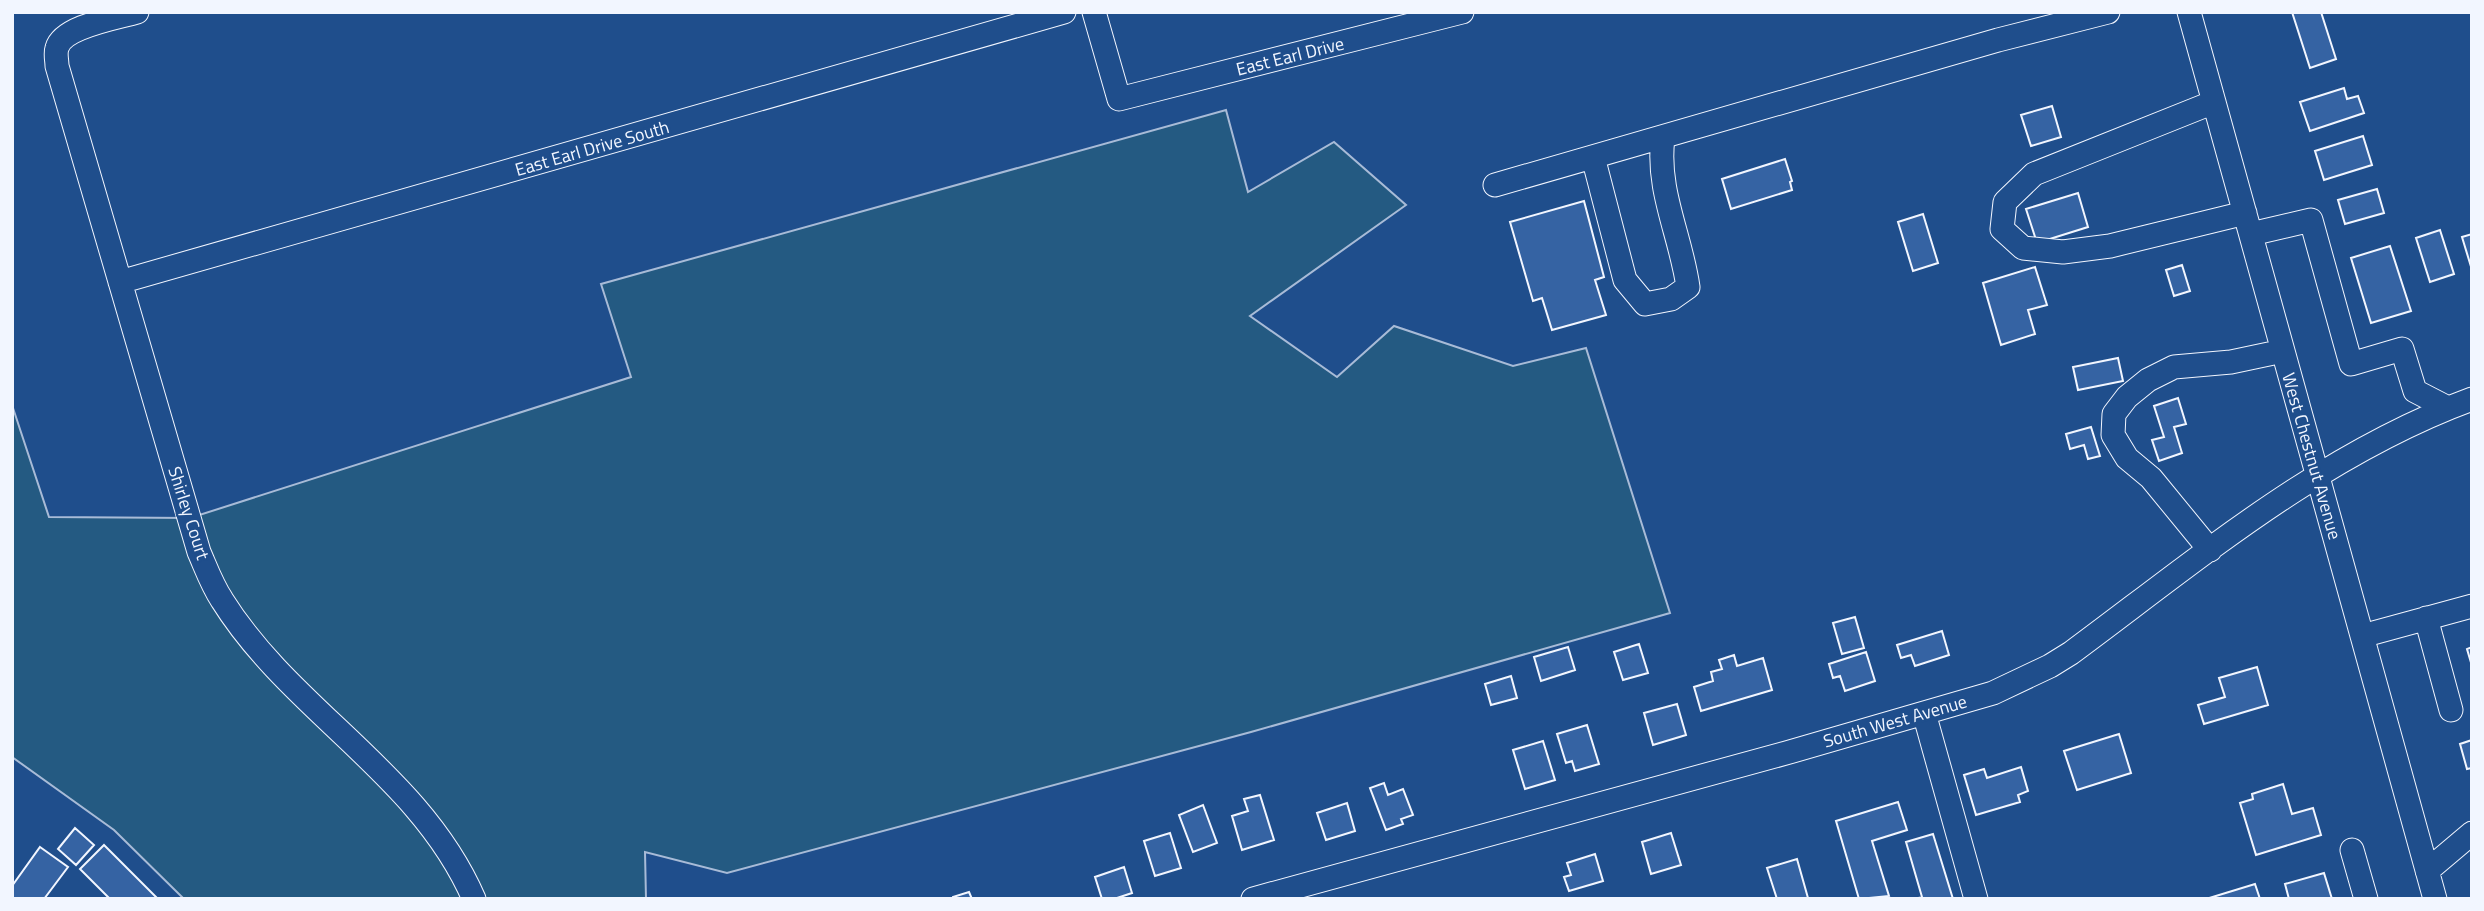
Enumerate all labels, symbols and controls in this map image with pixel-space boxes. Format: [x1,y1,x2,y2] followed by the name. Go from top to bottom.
[1233,30,1347,82] street label: East Earl Drive
[512,113,672,183] street label: East Earl Drive South
[2275,369,2349,543] street label: West Chestnut Avenue
[161,463,217,564] street label: Shirley Court
[1820,688,1970,754] street label: South West Avenue

